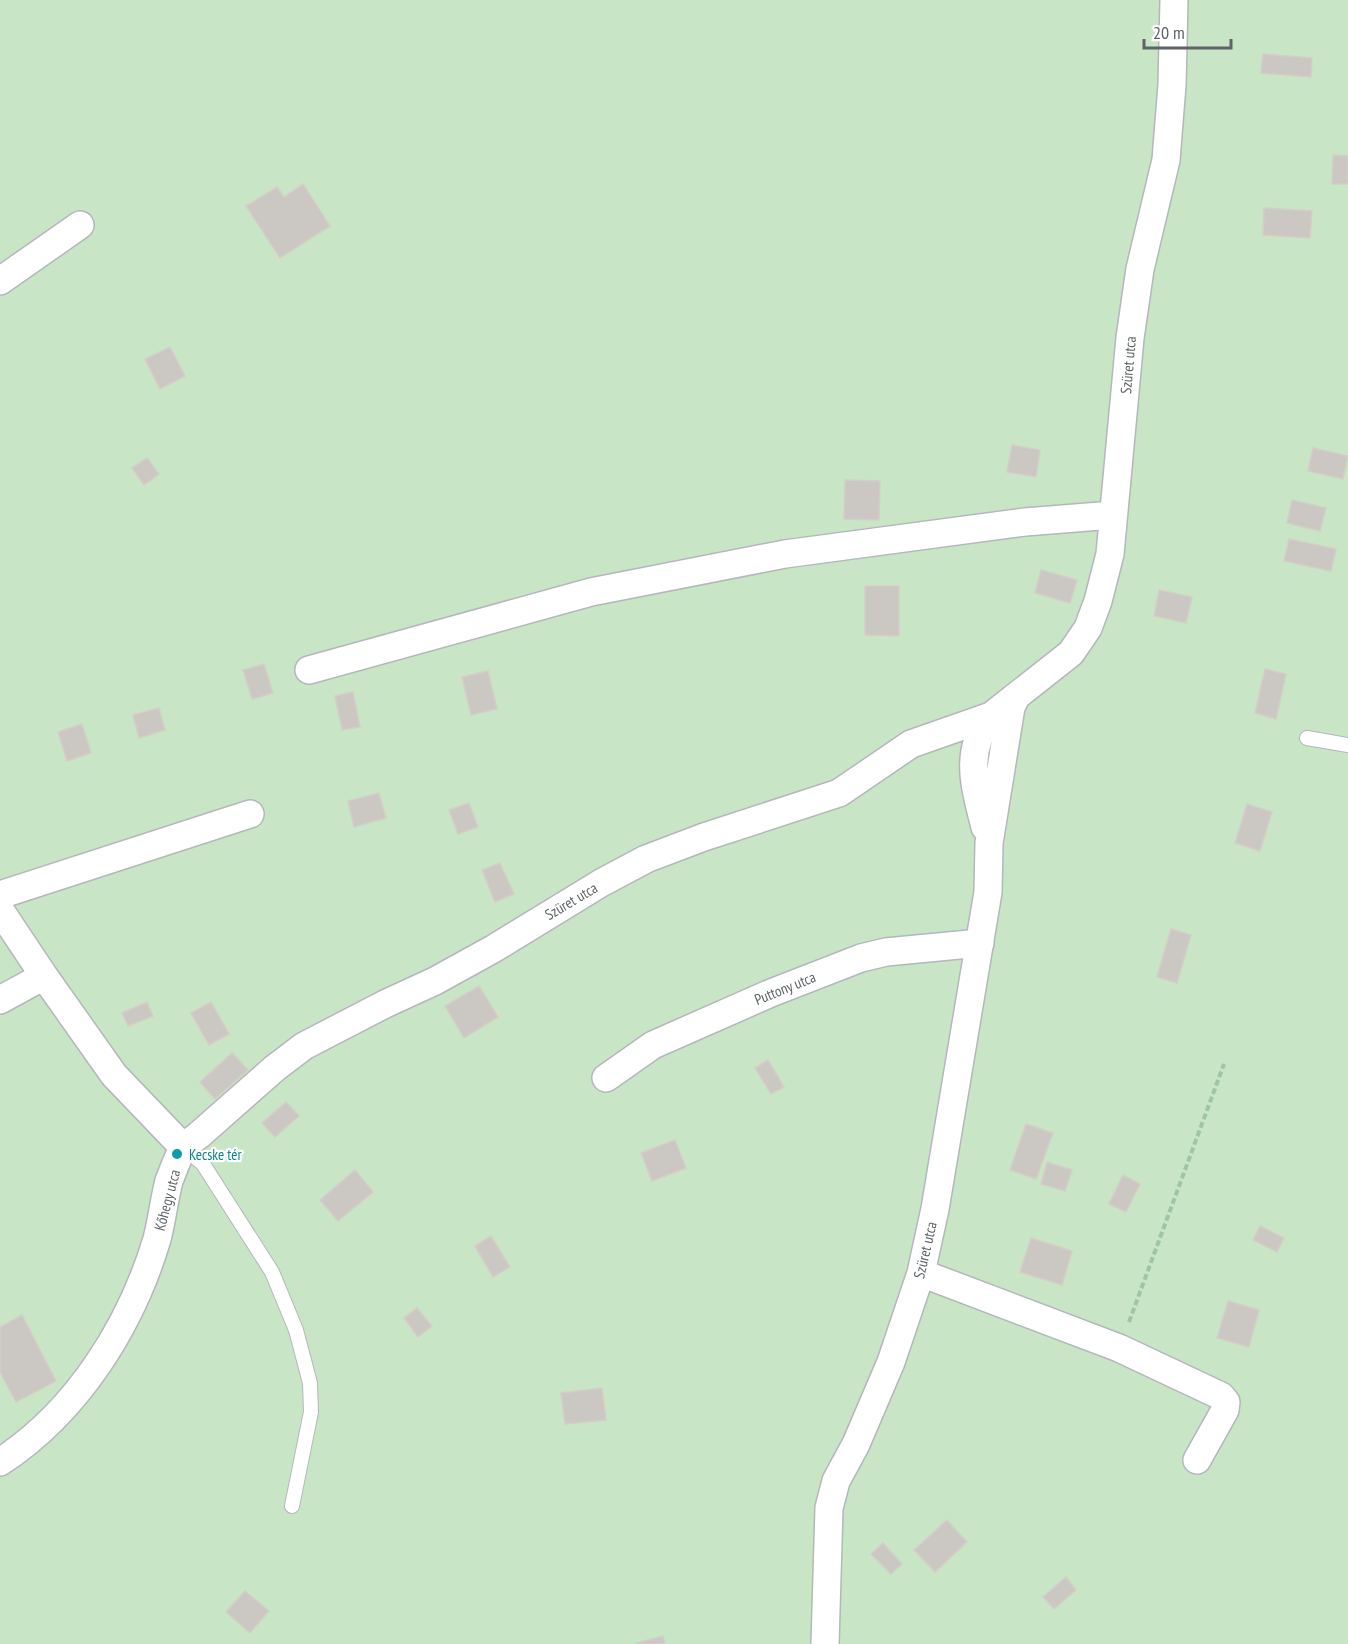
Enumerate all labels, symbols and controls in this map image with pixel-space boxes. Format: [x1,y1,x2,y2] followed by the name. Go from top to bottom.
[1144,12,1231,50] scale bar
[1153,21,1185,44] text: 20 m
[1116,335,1140,395] street label: Szüret utca
[541,878,601,924] street label: Szüret utca
[752,967,818,1009] street label: Puttony utca
[189,1145,243,1164] place label: Kecske tér
[170,1147,184,1161] marker: Kecske tér
[150,1167,184,1233] street label: Kőhegy utca
[909,1220,941,1280] street label: Szüret utca

